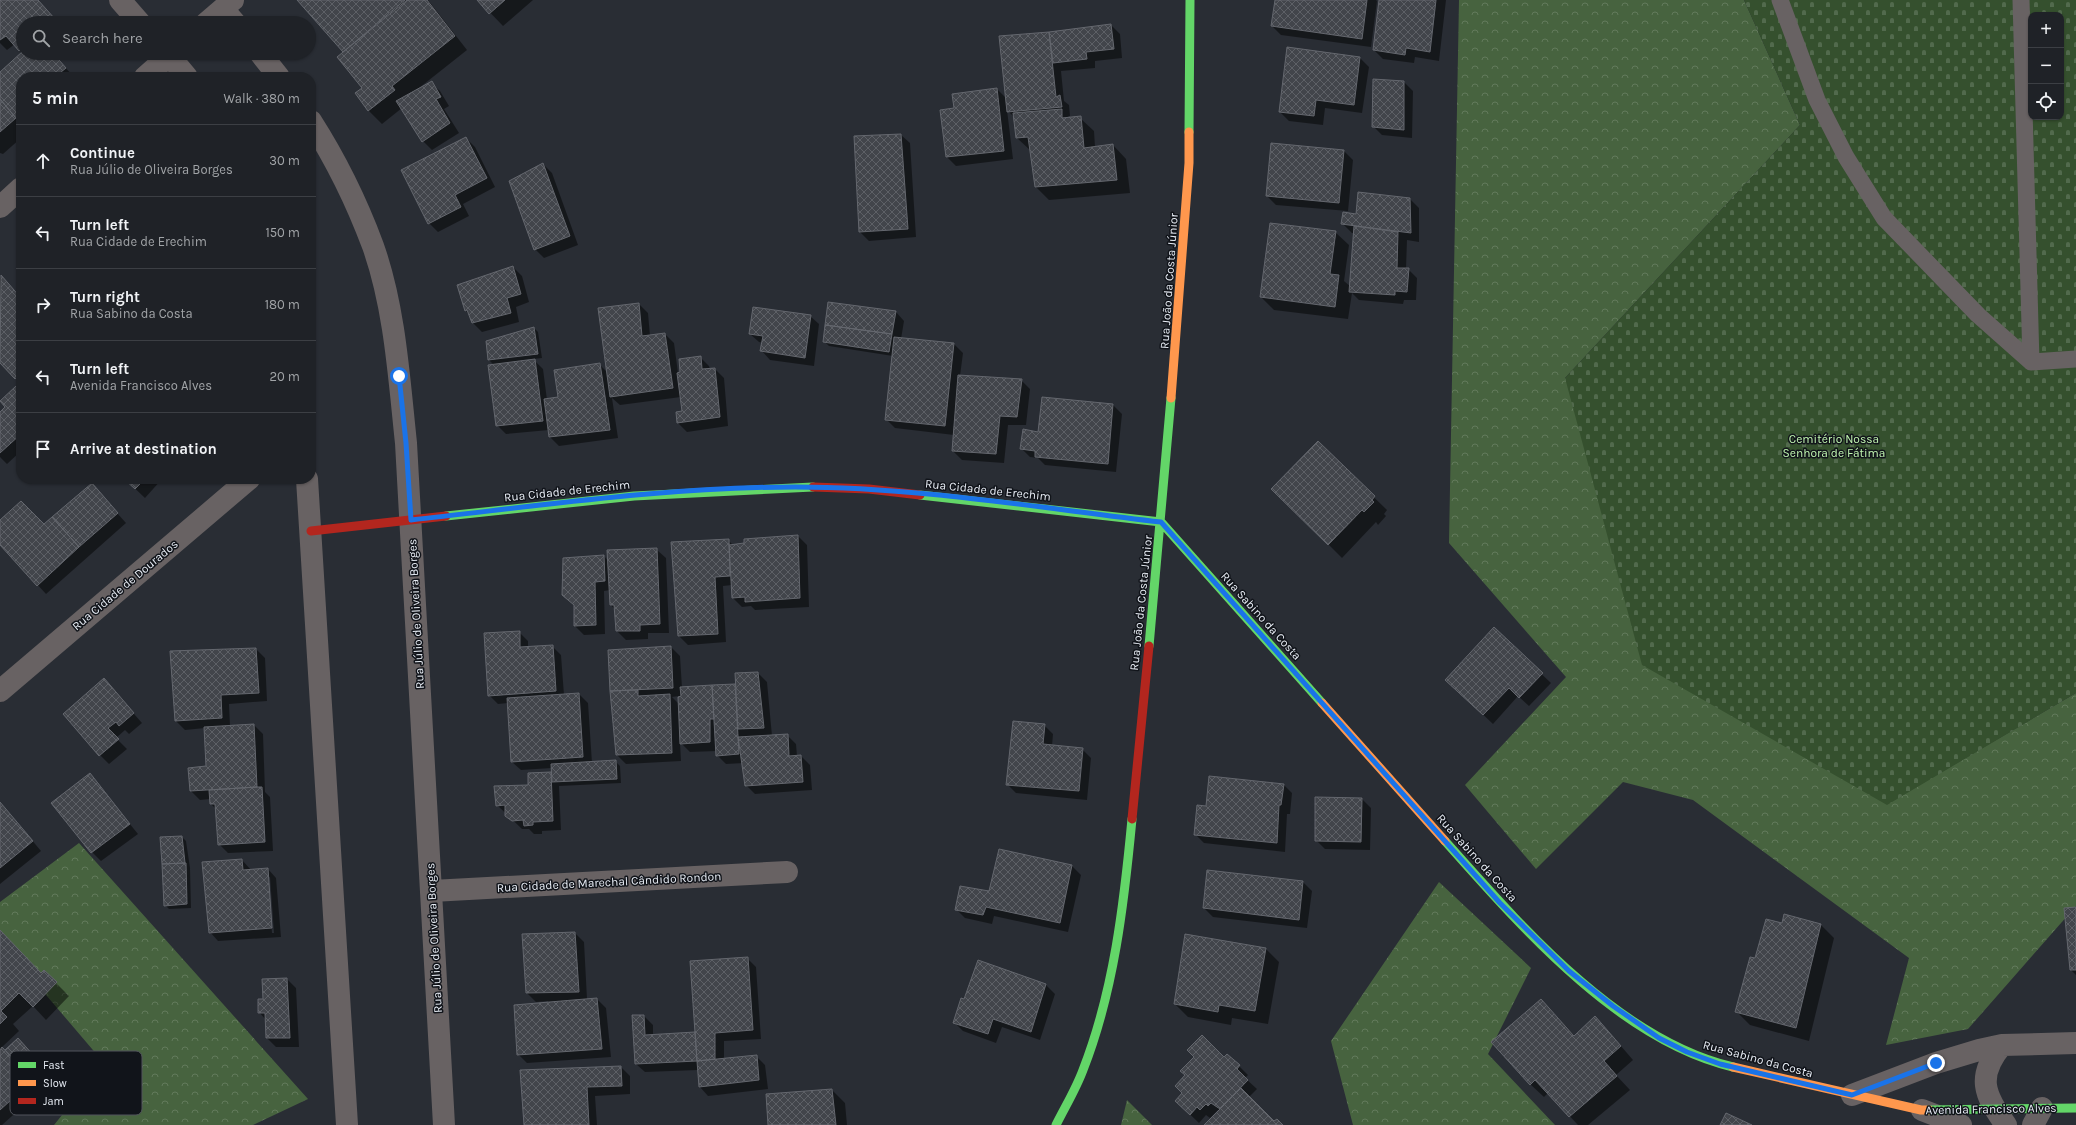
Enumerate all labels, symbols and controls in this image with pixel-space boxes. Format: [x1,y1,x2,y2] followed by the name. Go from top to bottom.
[2028,12,2064,120] map controls
[2028,12,2064,48] button: +
[16,16,316,60] search box
[30,27,52,49] icon: search
[62,29,143,47] text: Search here
[2028,48,2064,84] button: −
[2028,84,2064,120] button: locate
[32,88,79,108] text: 5 min
[224,91,300,106] text: Walk · 380 m
[70,144,135,162] text: Continue
[32,150,54,172] icon: ahead
[269,153,300,168] text: 30 m
[70,162,233,177] text: Rua Júlio de Oliveira Borges
[1157,212,1181,349] street label: Rua João da Costa Júnior
[70,216,129,234] text: Turn left
[32,222,54,244] icon: left
[265,225,300,240] text: 150 m
[70,234,207,249] text: Rua Cidade de Erechim
[70,288,140,306] text: Turn right
[32,294,54,316] icon: right
[265,297,300,312] text: 180 m
[70,306,193,321] text: Rua Sabino da Costa
[70,360,129,378] text: Turn left
[32,366,54,388] icon: left
[390,367,408,385] route start
[270,369,300,384] text: 20 m
[70,378,212,393] text: Avenida Francisco Alves
[1783,432,1885,460] park label: Cemitério Nossa Senhora de Fátima
[32,438,54,460] icon: arrive
[70,440,217,458] text: Arrive at destination
[924,476,1052,504] street label: Rua Cidade de Erechim
[503,477,631,505] street label: Rua Cidade de Erechim
[1127,534,1155,671] street label: Rua João da Costa Júnior
[69,537,181,633] street label: Rua Cidade de Dourados
[405,539,427,689] street label: Rua Júlio de Oliveira Borges
[1218,569,1304,663] street label: Rua Sabino da Costa
[1434,811,1520,905] street label: Rua Sabino da Costa
[423,863,445,1013] street label: Rua Júlio de Oliveira Borges
[496,869,722,895] street label: Rua Cidade de Marechal Cândido Rondon
[1702,1038,1814,1080] street label: Rua Sabino da Costa
[10,1051,142,1115] legend
[1927,1054,1945,1072] route end
[43,1059,64,1072] text: Fast
[43,1077,67,1090] text: Slow
[43,1095,64,1108] text: Jam
[1925,1101,2057,1117] street label: Avenida Francisco Alves

